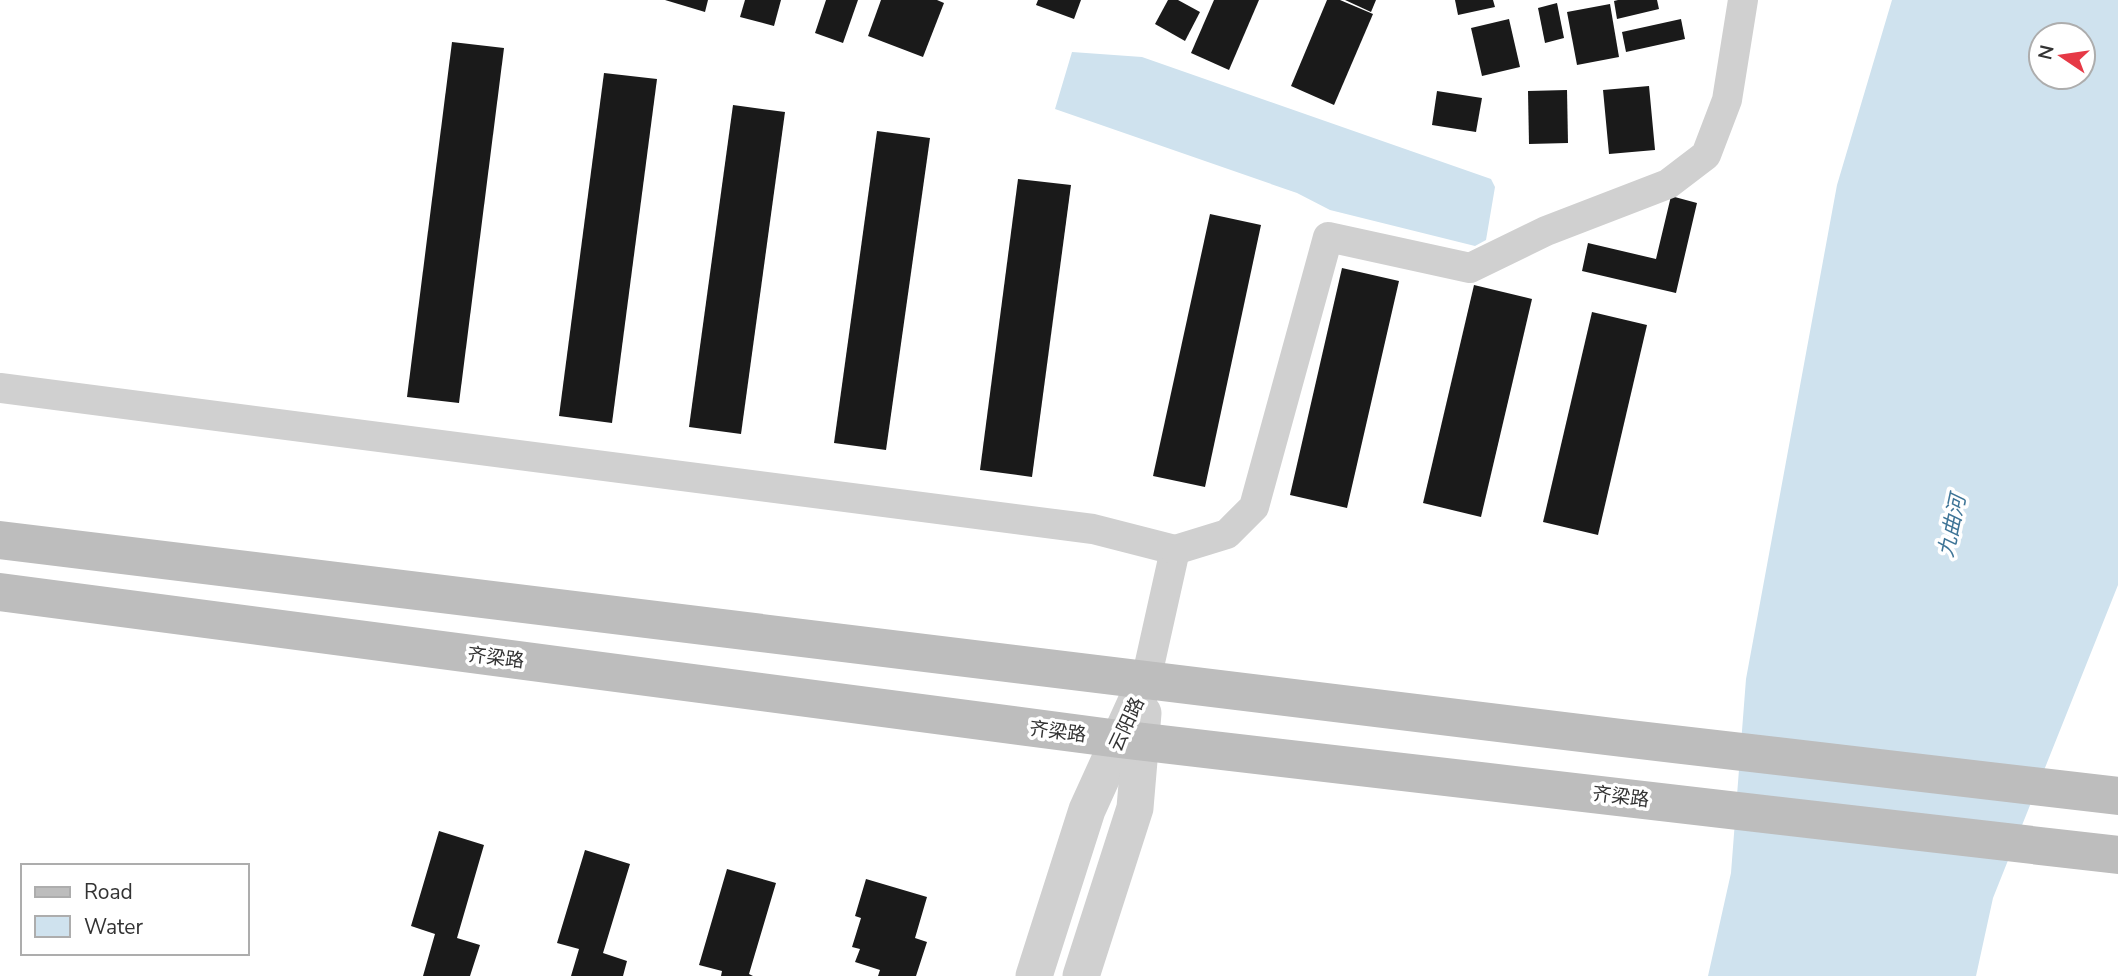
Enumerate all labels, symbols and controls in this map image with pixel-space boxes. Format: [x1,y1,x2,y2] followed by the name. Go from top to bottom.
[2027,21,2097,91] north arrow
[2032,43,2061,62] text: N
[1932,488,1973,560] water label: 九曲河
[466,642,526,674] street label: 齐梁路
[1103,693,1151,756] street label: 云阳路
[1028,716,1088,748] street label: 齐梁路
[1591,781,1651,813] street label: 齐梁路
[21,864,248,955] legend
[84,878,133,906] text: Road
[84,913,143,941] text: Water

